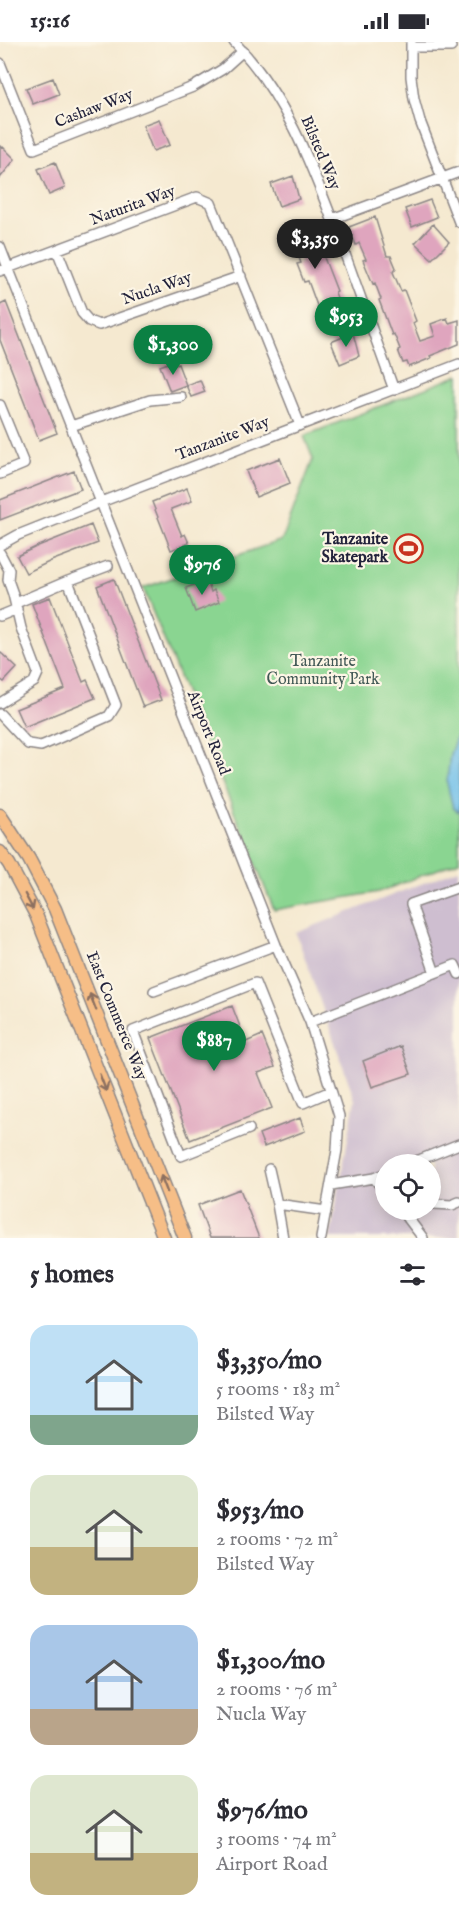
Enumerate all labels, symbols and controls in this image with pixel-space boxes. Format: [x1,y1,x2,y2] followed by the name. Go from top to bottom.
[30,7,69,35] text: 15:16
[52,85,136,133] street label: Cashaw Way
[295,113,345,193] street label: Bilsted Way
[88,181,178,231] street label: Naturita Way
[266,219,364,270] pin: $3,350
[291,226,339,251] text: $3,350
[120,268,195,310] street label: Nucla Way
[310,297,382,348] pin: $953
[329,304,363,329] text: $953
[124,325,222,376] pin: $1,300
[148,332,198,357] text: $1,300
[174,412,273,466] street label: Tanzanite Way
[321,530,389,568] place label: Tanzanite Skatepark
[393,533,425,565] sports icon: Tanzanite Skatepark
[166,545,238,596] pin: $976
[183,552,221,577] text: $976
[266,652,380,690] park label: Tanzanite Community Park
[182,687,234,779] street label: Airport Road
[24,893,35,911] one-way arrow
[81,949,151,1083] street label: East Commerce Way
[87,993,98,1012] one-way arrow
[178,1021,250,1072] pin: $887
[196,1028,232,1053] text: $887
[98,1073,109,1092] one-way arrow
[375,1154,441,1220] map controls
[375,1154,441,1220] button: locate
[158,1175,169,1193] one-way arrow
[30,1258,114,1291] text: 5 homes
[396,1258,429,1291] icon: filters
[216,1344,322,1377] text: $3,350/mo
[78,1349,150,1421] icon: home
[216,1377,340,1402] text: 5 rooms · 183 m²
[216,1402,314,1427] text: Bilsted Way
[216,1494,304,1527] text: $953/mo
[78,1499,150,1571] icon: home
[216,1527,338,1552] text: 2 rooms · 72 m²
[216,1552,314,1577] text: Bilsted Way
[216,1644,325,1677] text: $1,300/mo
[78,1649,150,1721] icon: home
[216,1677,337,1702] text: 2 rooms · 76 m²
[216,1702,306,1727] text: Nucla Way
[216,1794,308,1827] text: $976/mo
[78,1799,150,1871] icon: home
[216,1827,337,1852] text: 3 rooms · 74 m²
[216,1852,328,1877] text: Airport Road

